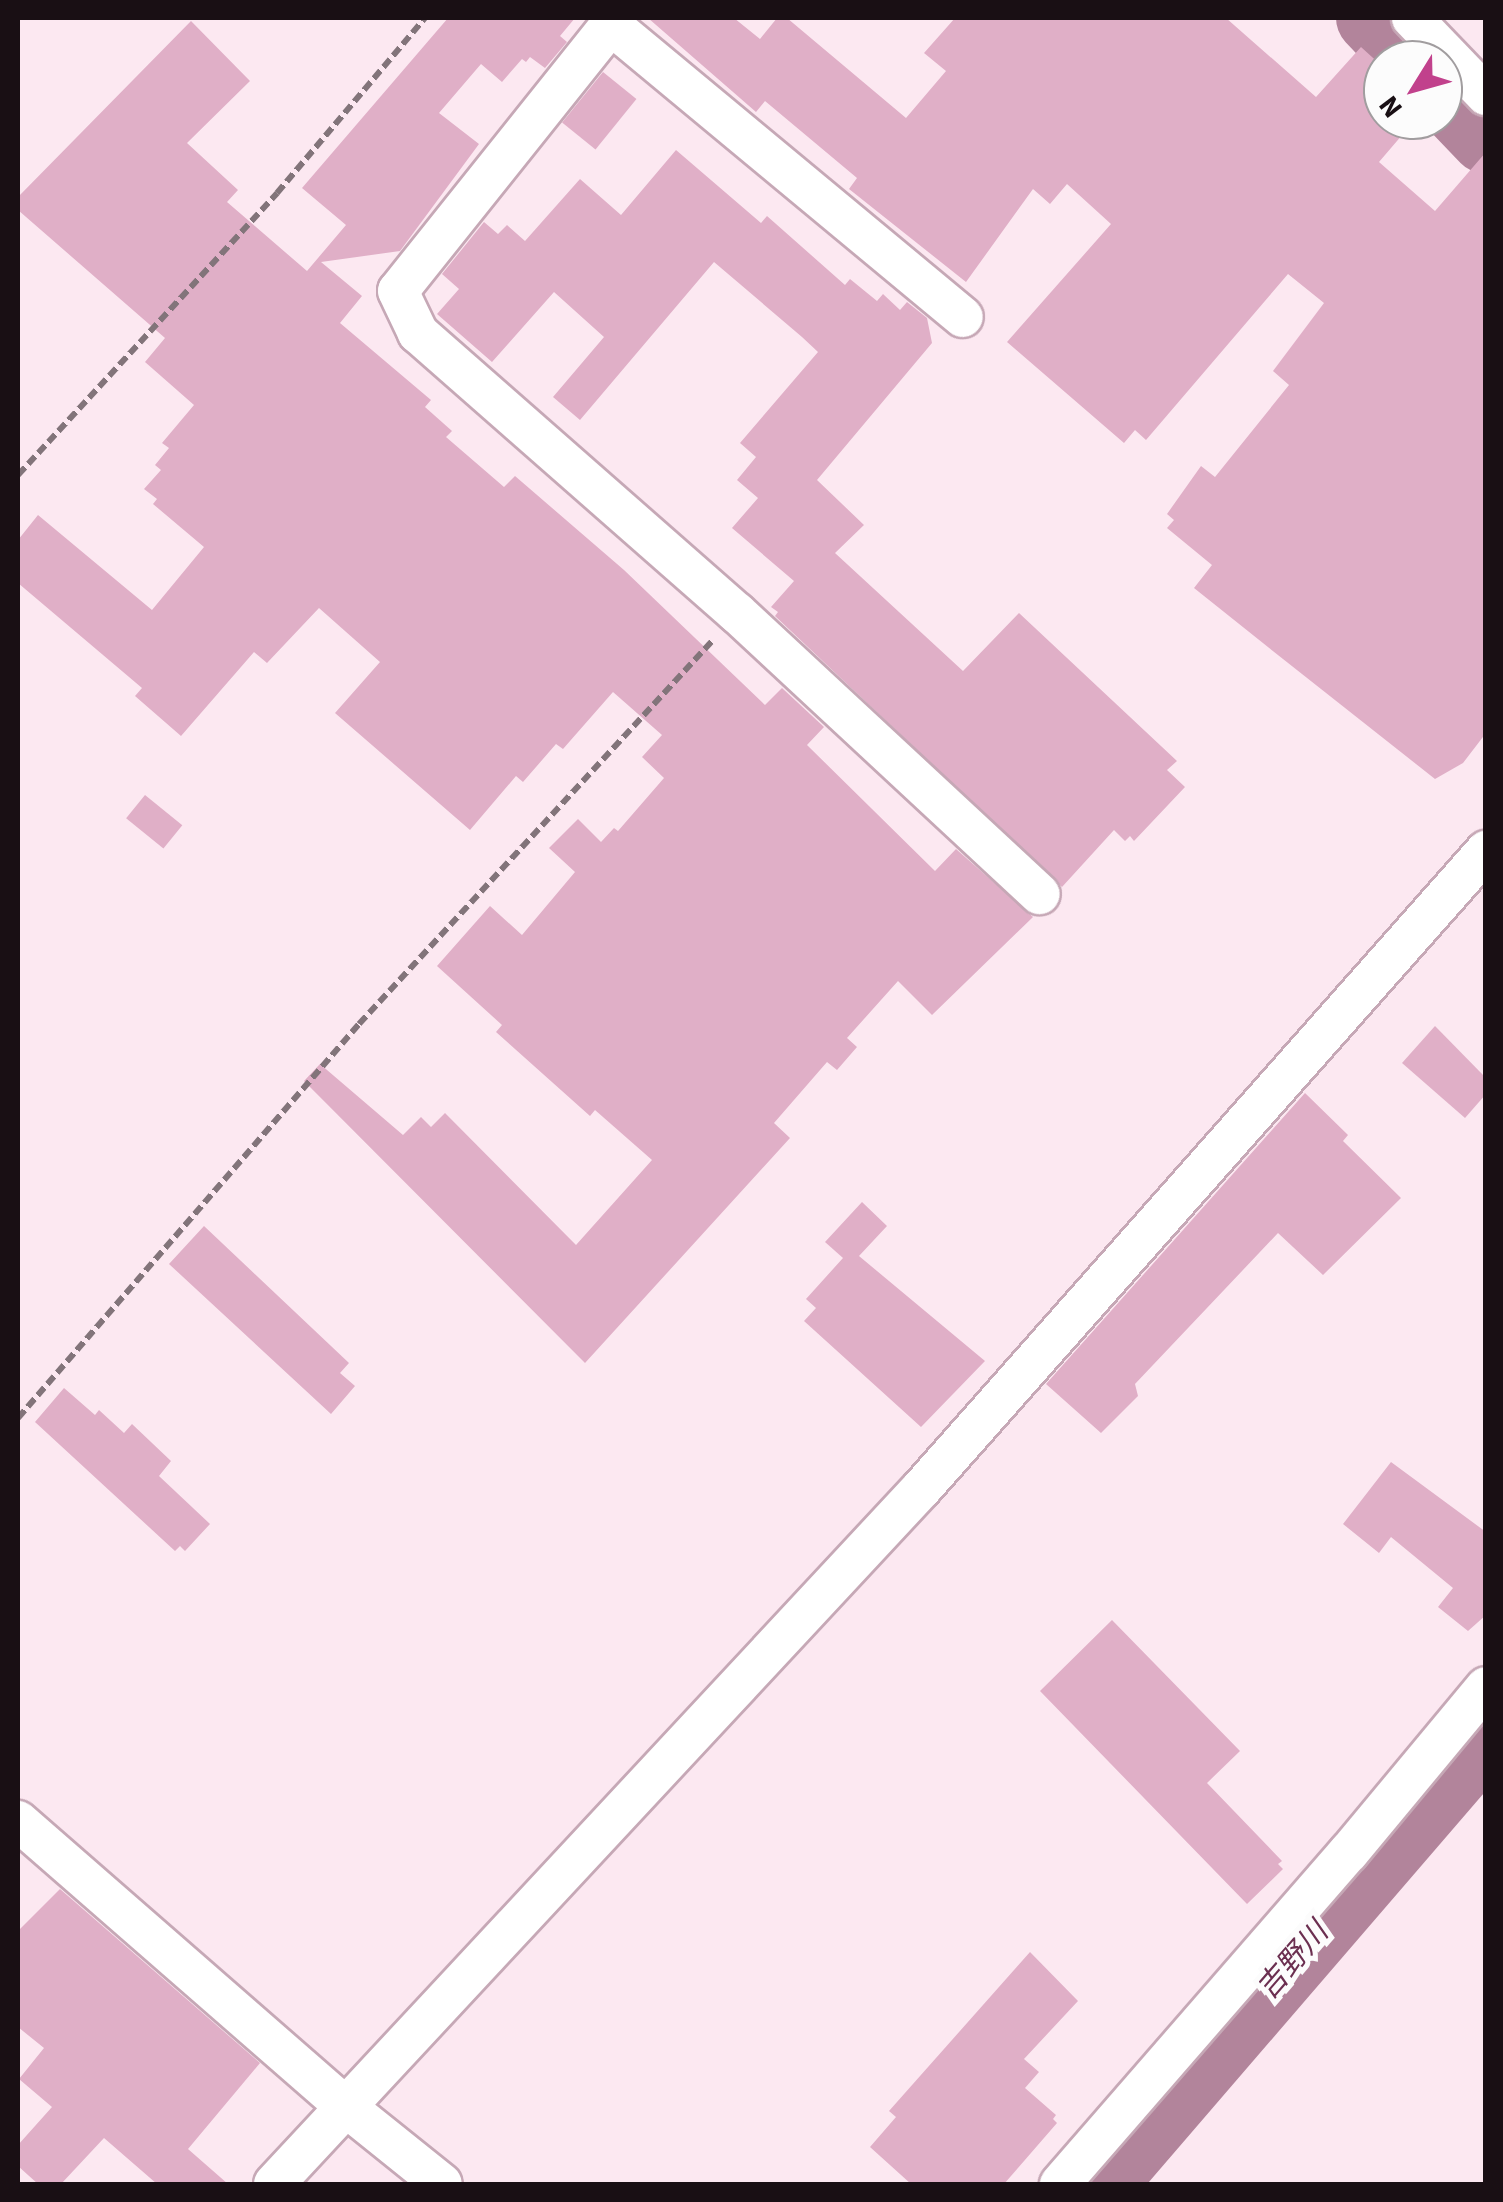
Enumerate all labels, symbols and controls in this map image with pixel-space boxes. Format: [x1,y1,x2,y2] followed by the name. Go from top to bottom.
[1363,40,1463,140] north arrow
[1369,87,1412,126] text: N
[1250,1915,1336,2007] water label: 吉野川

